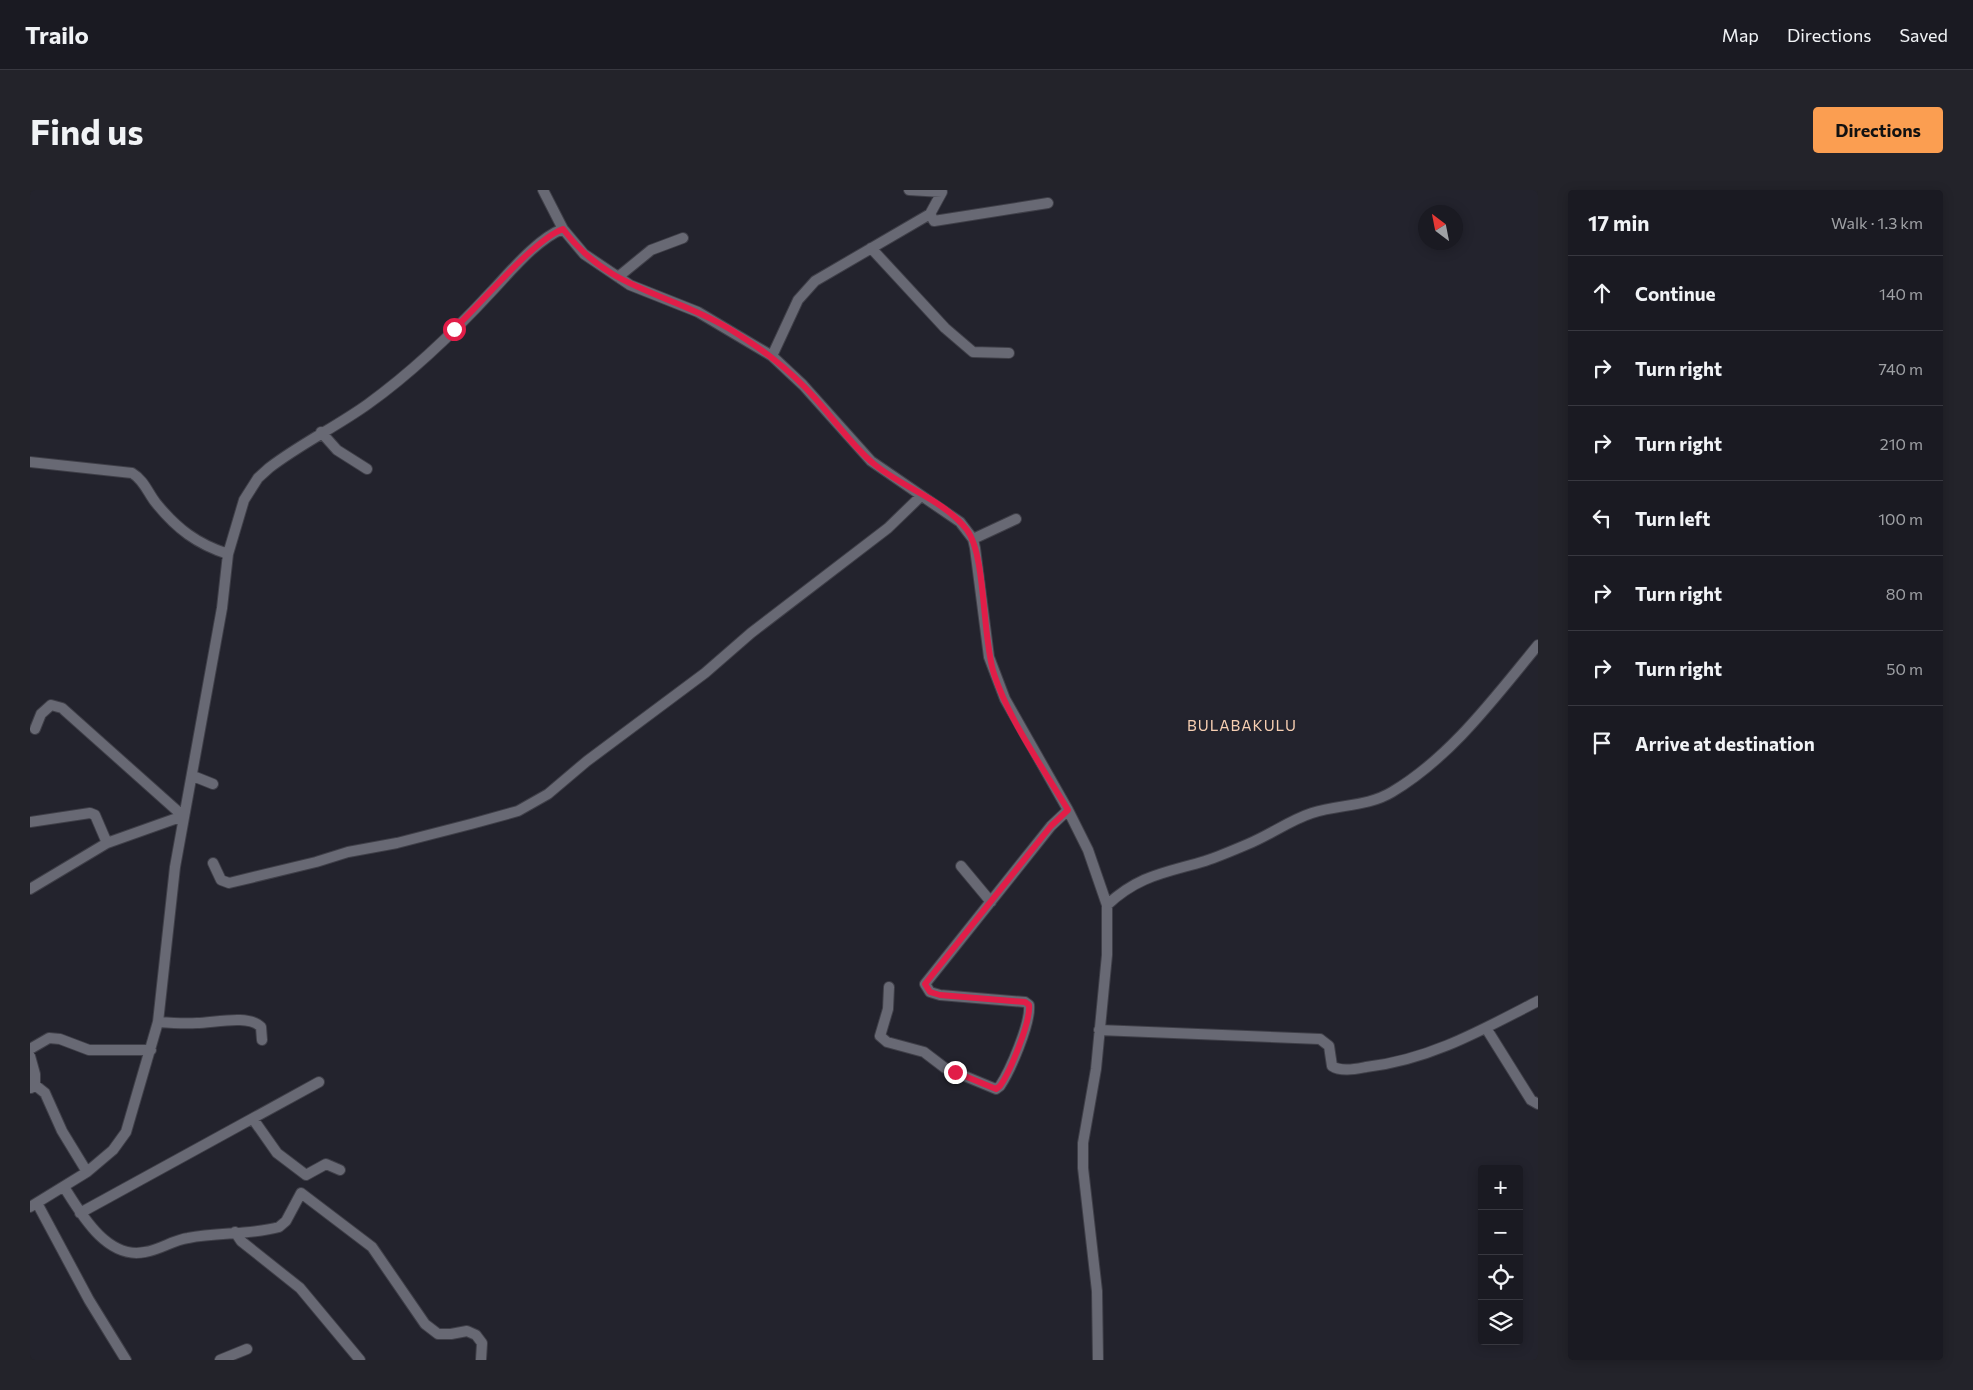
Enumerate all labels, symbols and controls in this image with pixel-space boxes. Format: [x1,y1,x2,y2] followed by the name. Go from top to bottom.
[25,20,89,49] text: Trailo
[1722,24,1759,46] text: Map
[1787,24,1871,46] text: Directions
[1899,24,1948,46] text: Saved
[1813,107,1943,153] button: Directions
[30,109,144,152] text: Find us
[1418,205,1463,250] north arrow
[1588,210,1649,235] text: 17 min
[1831,213,1923,232] text: Walk · 1.3 km
[1588,279,1616,307] icon: ahead
[1635,282,1715,305] text: Continue
[1879,284,1923,303] text: 140 m
[443,318,466,341] route start
[1588,354,1616,382] icon: right
[1635,357,1722,380] text: Turn right
[1878,359,1923,378] text: 740 m
[1588,429,1616,457] icon: right
[1635,432,1722,455] text: Turn right
[1880,434,1923,453] text: 210 m
[1588,504,1616,532] icon: left
[1635,507,1710,530] text: Turn left
[1878,509,1923,528] text: 100 m
[1588,579,1616,607] icon: right
[1635,582,1722,605] text: Turn right
[1886,584,1923,603] text: 80 m
[1588,654,1616,682] icon: right
[1635,657,1722,680] text: Turn right
[1886,659,1923,678] text: 50 m
[1187,716,1297,734] district label: BULABAKULU
[1588,729,1616,757] icon: arrive
[1635,732,1815,755] text: Arrive at destination
[944,1061,967,1084] route end
[1478,1165,1523,1345] map controls
[1478,1165,1523,1210] button: +
[1478,1210,1523,1255] button: −
[1478,1255,1523,1300] button: locate
[1478,1300,1523,1345] button: layers

